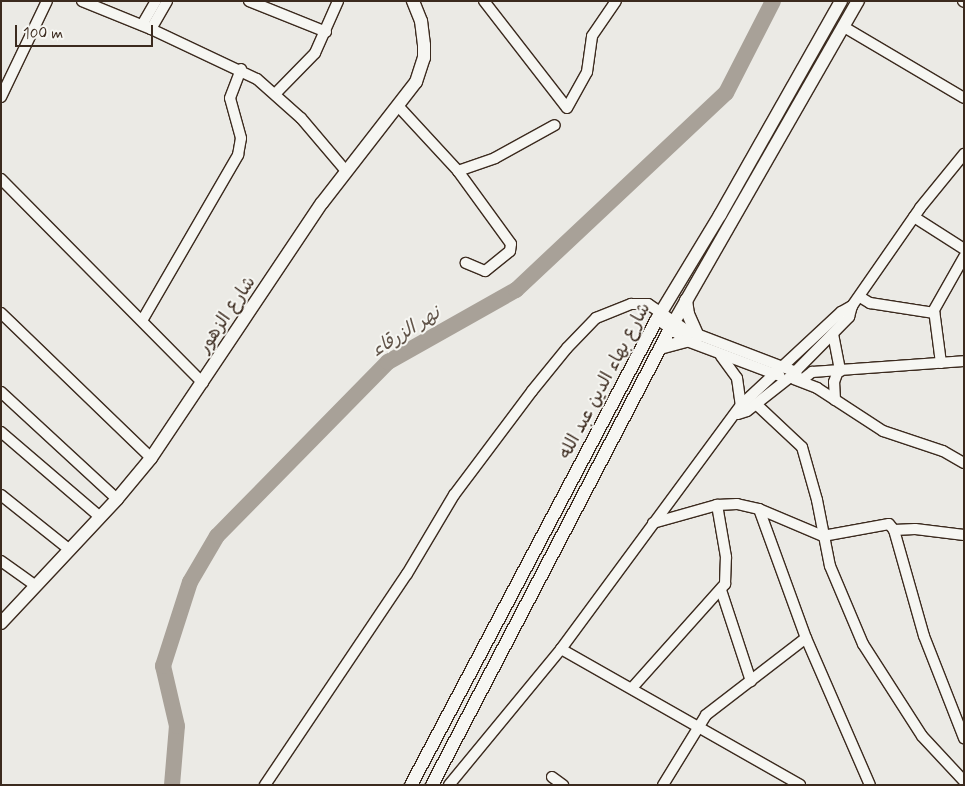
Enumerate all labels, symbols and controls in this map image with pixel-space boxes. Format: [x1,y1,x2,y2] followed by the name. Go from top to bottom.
[18,15,155,47] scale bar
[23,24,63,44] text: 100 m
[193,272,261,358] street label: شارع الزهور
[555,299,655,463] street label: شارع بهاء الدين عبد الله
[367,302,445,362] water label: نهر الزرقاء

